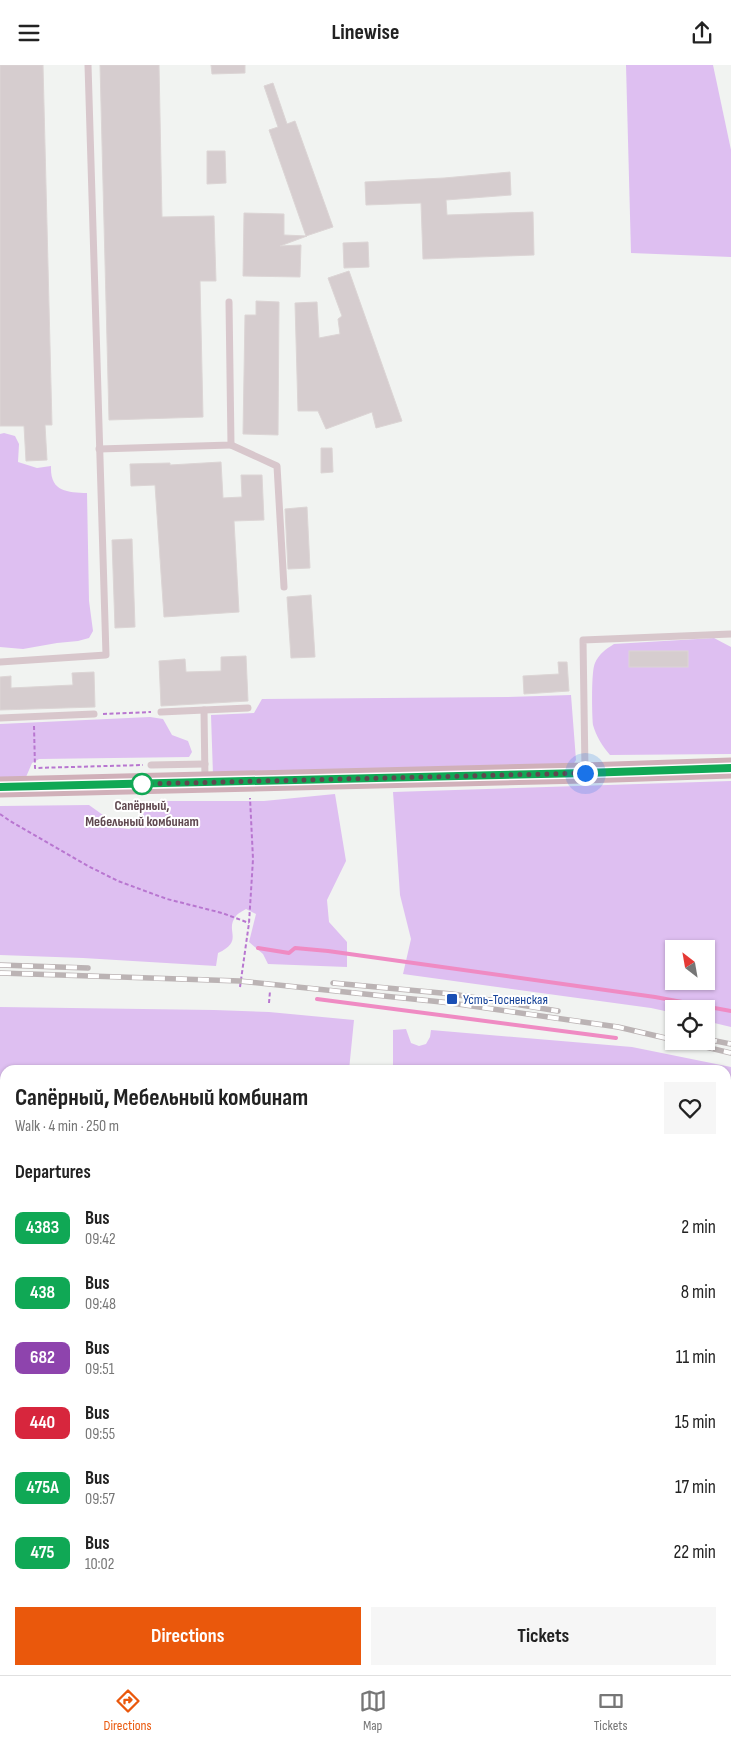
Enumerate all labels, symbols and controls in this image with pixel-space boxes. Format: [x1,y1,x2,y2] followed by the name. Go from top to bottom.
[15,19,43,47] icon: menu
[332,19,399,46] text: Linewise
[688,19,716,47] icon: share
[573,761,598,786] your location
[131,773,153,795] marker: Сапёрный, Мебельный комбинат
[85,797,199,830] place label: Сапёрный, Мебельный комбинат
[665,940,715,990] north arrow
[665,940,715,1050] map controls
[463,991,548,1008] place label: Усть-Тосненская
[445,992,459,1006] marker: Усть-Тосненская
[665,1000,715,1050] button: locate
[664,1082,716,1134] button: heart
[15,1083,308,1112] text: Сапёрный, Мебельный комбинат
[15,1117,119,1136] text: Walk · 4 min · 250 m
[15,1161,91,1184] text: Departures
[85,1207,110,1230] text: Bus
[681,1216,716,1239] text: 2 min
[26,1217,59,1238] text: 438З
[85,1230,116,1249] text: 09:42
[85,1272,110,1295] text: Bus
[681,1281,716,1304] text: 8 min
[30,1282,55,1303] text: 438
[85,1295,116,1314] text: 09:48
[85,1337,110,1360] text: Bus
[676,1346,716,1369] text: 11 min
[30,1347,55,1368] text: 682
[85,1360,114,1379] text: 09:51
[85,1402,110,1425] text: Bus
[675,1411,716,1434] text: 15 min
[30,1412,55,1433] text: 440
[85,1425,115,1444] text: 09:55
[85,1467,110,1490] text: Bus
[675,1476,716,1499] text: 17 min
[26,1477,59,1498] text: 475А
[85,1490,115,1509] text: 09:57
[85,1532,110,1555] text: Bus
[673,1541,716,1564] text: 22 min
[31,1542,54,1563] text: 475
[85,1555,114,1574] text: 10:02
[15,1607,361,1665] button: Directions
[371,1607,716,1665] button: Tickets
[104,1687,152,1734] tab: Directions
[359,1687,387,1734] tab: Map
[594,1687,627,1734] tab: Tickets

